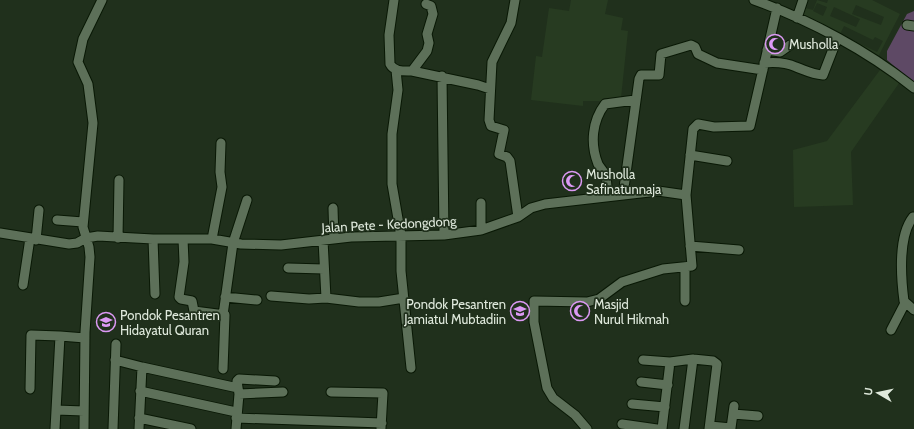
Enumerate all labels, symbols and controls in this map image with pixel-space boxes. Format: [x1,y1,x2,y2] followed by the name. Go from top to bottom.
[764,33,786,55] mosque icon: Musholla
[789,36,839,52] place label: Musholla
[586,166,662,198] place label: Musholla Safinatunnaja
[561,170,583,192] mosque icon: Musholla Safinatunnaja
[320,212,457,236] street label: Jalan Pete - Kedongdong
[403,296,506,327] place label: Pondok Pesantren Jamiatul Mubtadiin
[594,296,669,327] place label: Masjid Nurul Hikmah
[509,300,531,322] school or university icon: Pondok Pesantren Jamiatul Mubtadiin
[569,300,591,322] mosque icon: Masjid Nurul Hikmah
[120,307,220,338] place label: Pondok Pesantren Hidayatul Quran
[95,311,117,333] school or university icon: Pondok Pesantren Hidayatul Quran
[858,373,898,413] north arrow
[861,386,876,396] text: U

